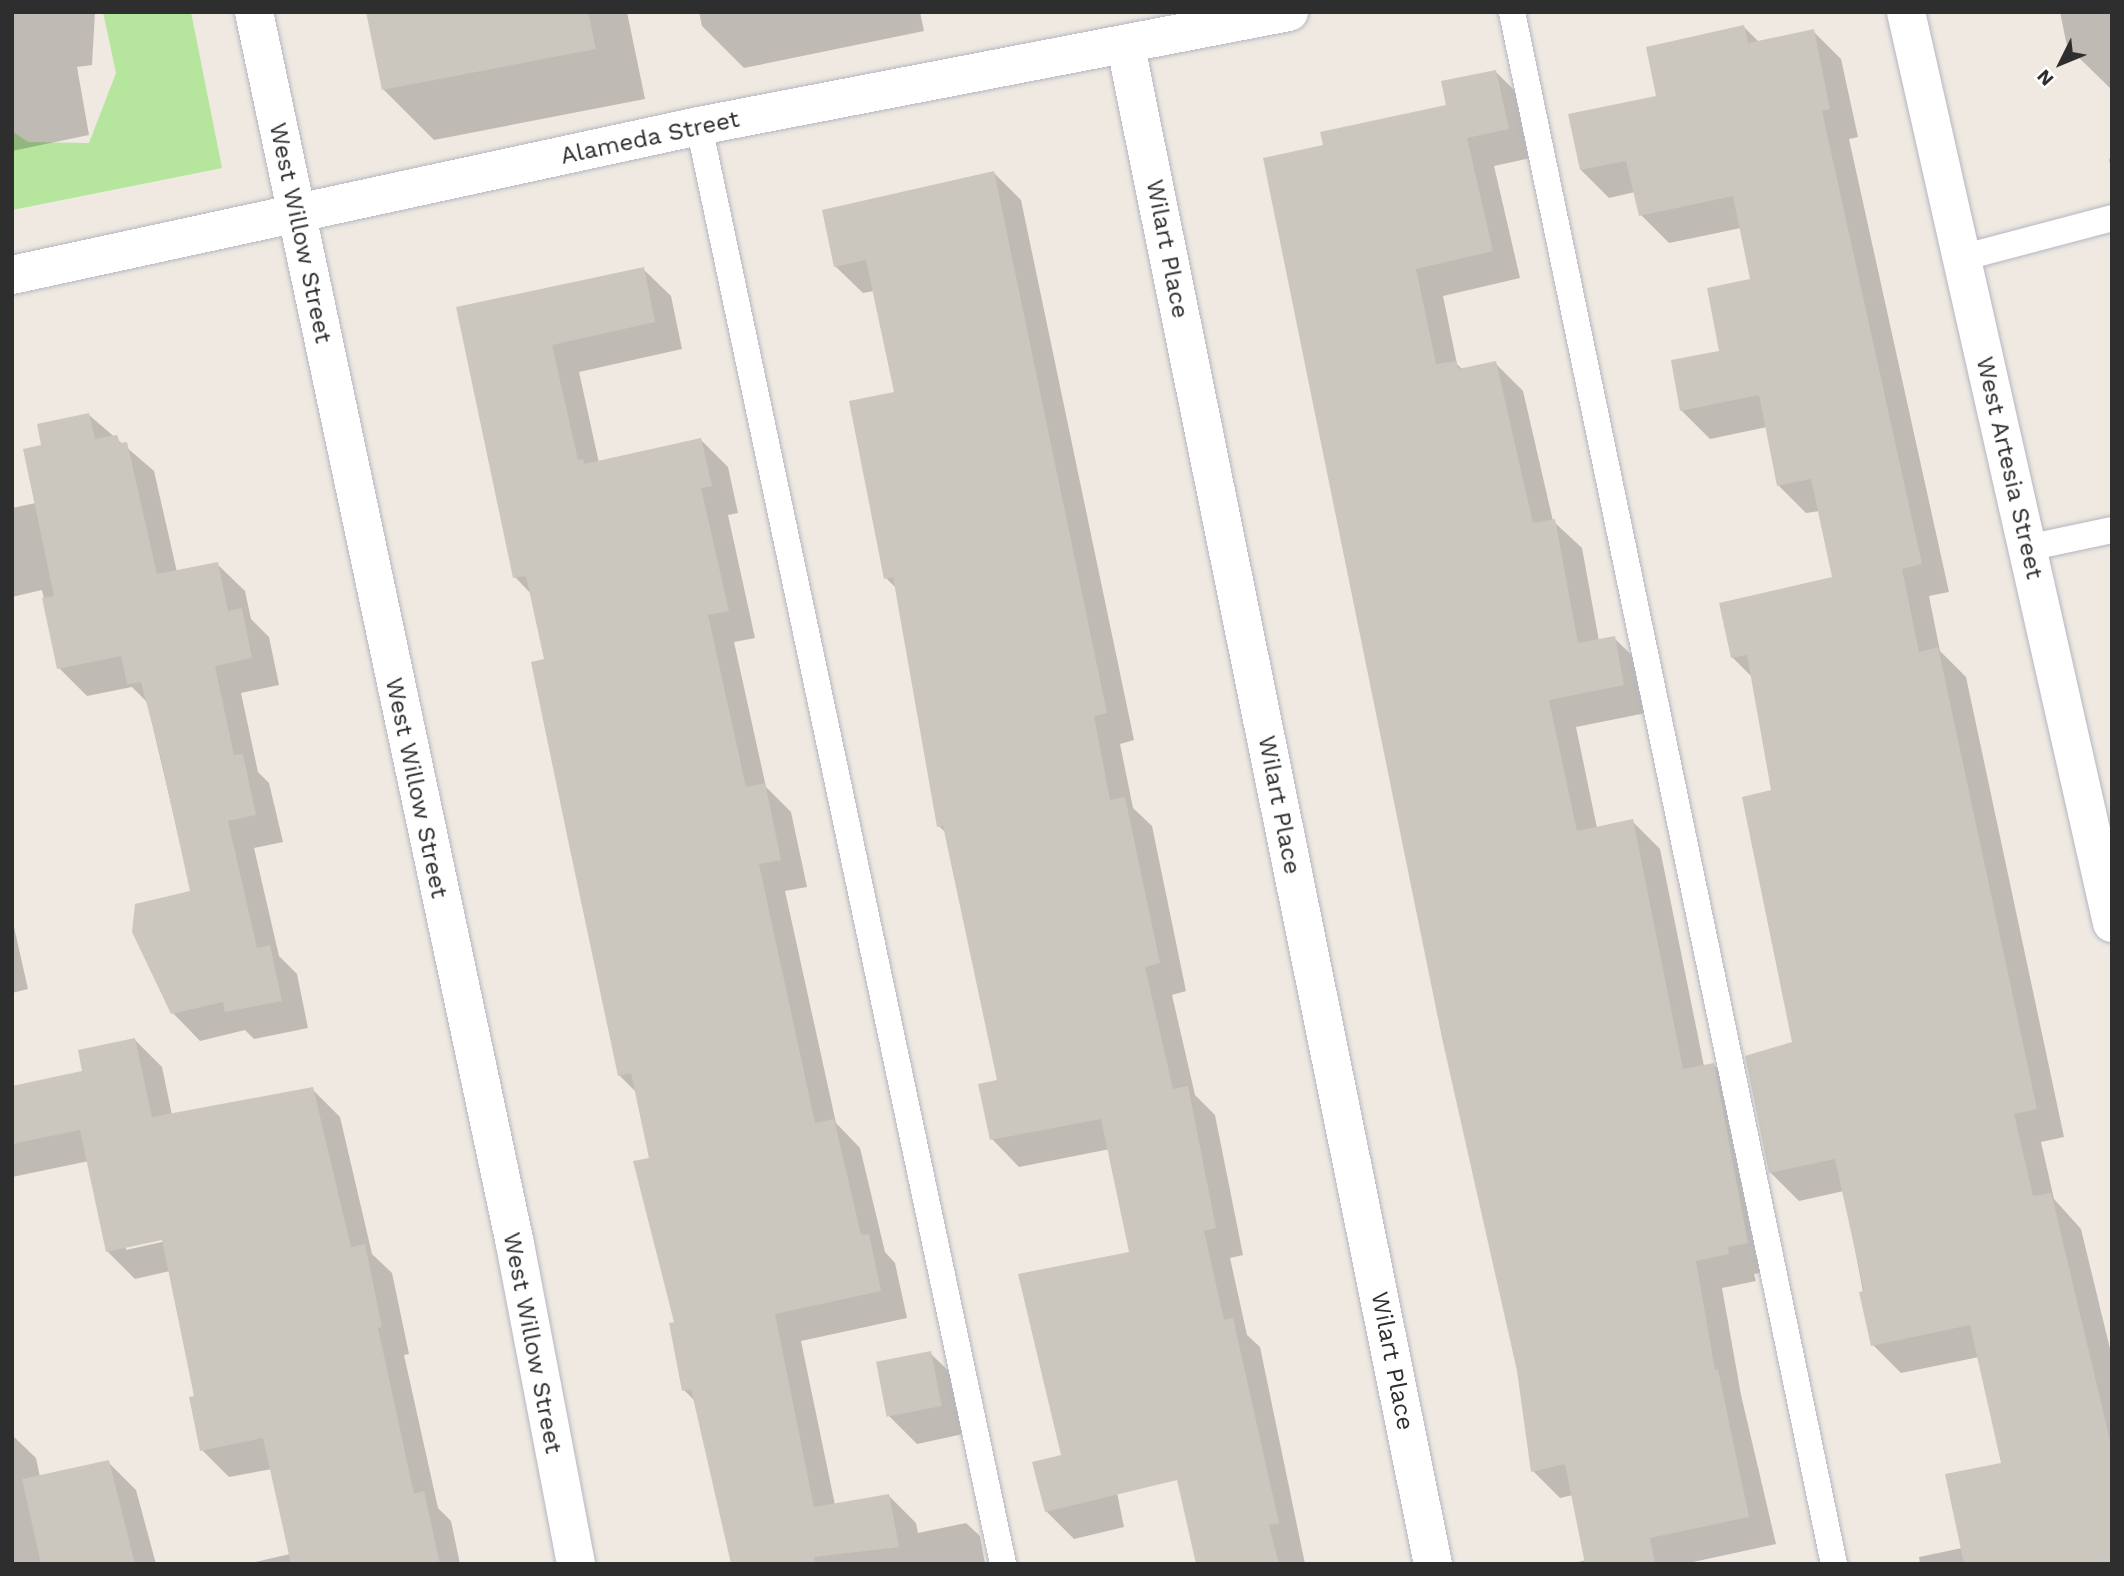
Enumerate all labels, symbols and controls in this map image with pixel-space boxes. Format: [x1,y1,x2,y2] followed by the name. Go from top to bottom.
[2026,28,2096,98] north arrow
[2032,65,2058,91] text: N
[558,105,742,171] street label: Alameda Street
[262,120,338,346] street label: West Willow Street
[1139,177,1195,321] street label: Wilart Place
[1969,353,2049,583] street label: West Artesia Street
[378,675,454,901] street label: West Willow Street
[1251,733,1307,877] street label: Wilart Place
[496,1230,568,1456] street label: West Willow Street
[1364,1289,1420,1433] street label: Wilart Place

